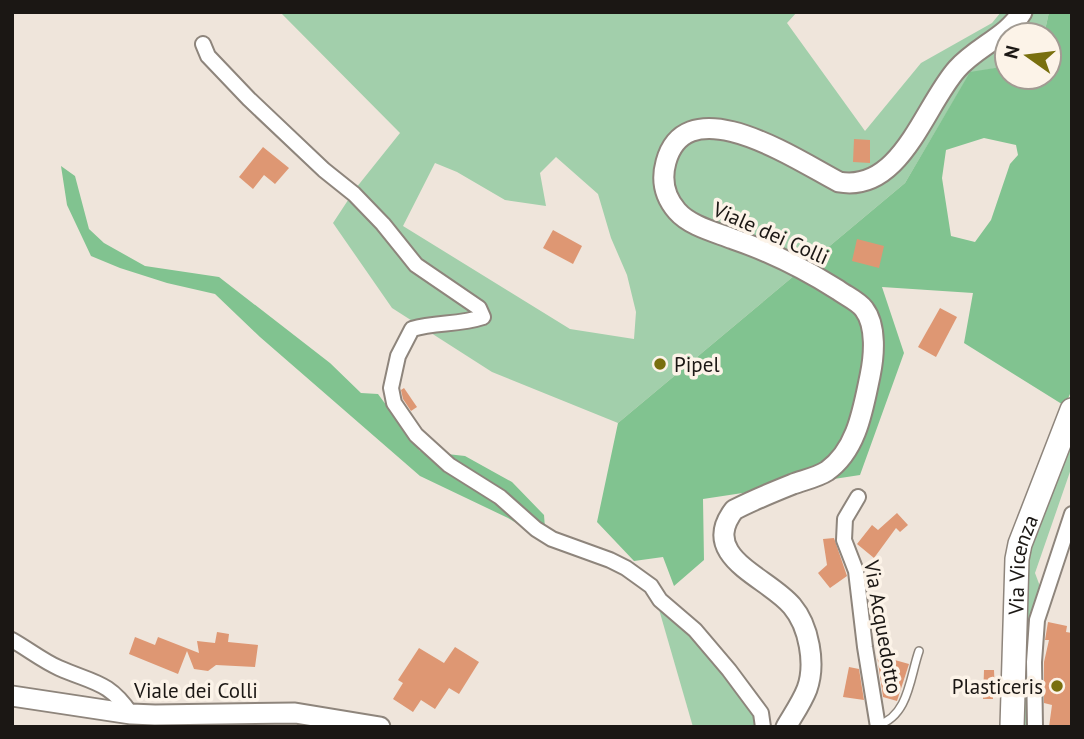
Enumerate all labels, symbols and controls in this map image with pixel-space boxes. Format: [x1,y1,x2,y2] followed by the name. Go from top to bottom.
[993,21,1063,91] north arrow
[998,43,1025,61] text: N
[708,195,833,271] street label: Viale dei Colli
[674,351,720,378] place label: Pipel
[652,356,668,372] marker: Pipel
[1002,511,1044,616] street label: Via Vicenza
[858,557,908,696] street label: Via Acquedotto
[952,673,1043,700] place label: Plasticeris
[133,677,258,704] street label: Viale dei Colli
[1049,678,1065,694] marker: Plasticeris

